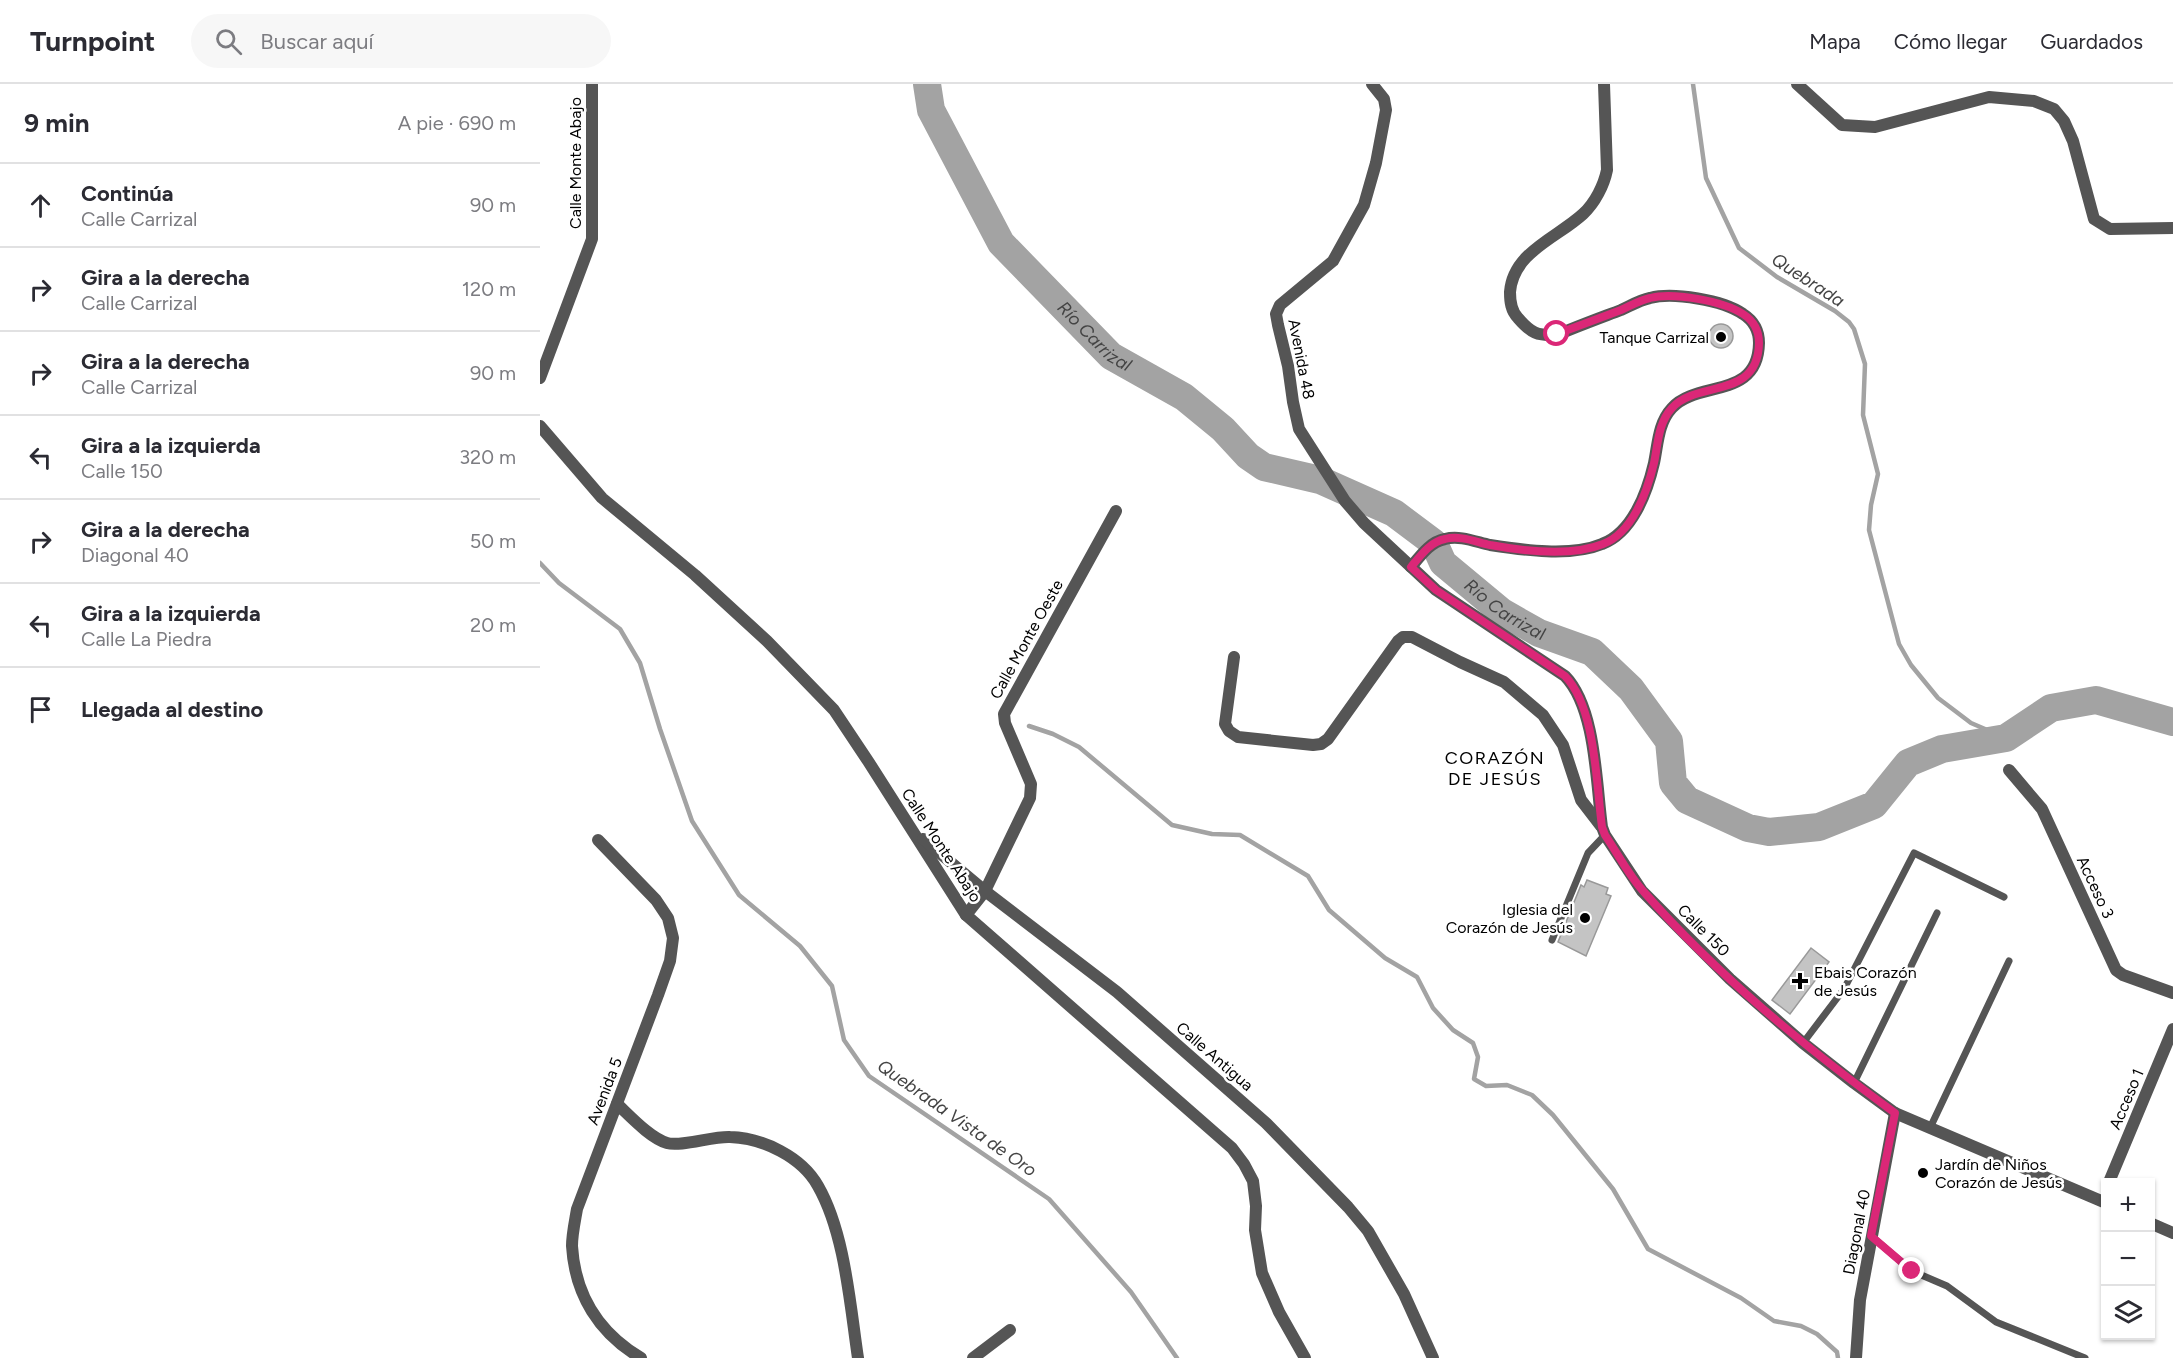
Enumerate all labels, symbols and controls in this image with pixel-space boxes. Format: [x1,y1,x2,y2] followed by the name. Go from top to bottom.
[191,14,611,68] search box
[30,24,155,58] text: Turnpoint
[212,25,245,58] icon: search
[260,28,374,55] text: Buscar aquí
[1809,29,1861,54] text: Mapa
[1894,29,2007,54] text: Cómo llegar
[2040,29,2143,54] text: Guardados
[566,97,585,229] street label: Calle Monte Abajo
[24,107,90,139] text: 9 min
[398,111,516,135] text: A pie · 690 m
[81,180,174,207] text: Continúa
[24,189,57,222] icon: ahead
[470,193,516,217] text: 90 m
[81,207,197,231] text: Calle Carrizal
[1767,248,1849,312] water label: Quebrada
[81,264,250,291] text: Gira a la derecha
[24,273,57,306] icon: right
[462,277,516,301] text: 120 m
[81,291,197,315] text: Calle Carrizal
[1053,297,1136,377] water label: Río Carrizal
[1284,317,1319,401] street label: Avenida 48
[1543,320,1569,346] route start
[1599,328,1709,347] place label: Tanque Carrizal
[1714,330,1728,344] marker: Tanque Carrizal
[81,348,250,375] text: Gira a la derecha
[24,357,57,390] icon: right
[470,361,516,385] text: 90 m
[81,375,197,399] text: Calle Carrizal
[81,432,261,459] text: Gira a la izquierda
[24,441,57,474] icon: left
[459,445,516,469] text: 320 m
[81,459,163,483] text: Calle 150
[81,516,250,543] text: Gira a la derecha
[24,525,57,558] icon: right
[470,529,516,553] text: 50 m
[81,543,189,567] text: Diagonal 40
[1460,574,1549,646] water label: Río Carrizal
[986,576,1067,702] street label: Calle Monte Oeste
[81,600,261,627] text: Gira a la izquierda
[24,609,57,642] icon: left
[470,613,516,637] text: 20 m
[81,627,212,651] text: Calle La Piedra
[24,693,57,726] icon: arrive
[81,696,263,723] text: Llegada al destino
[1445,747,1545,790] district label: CORAZÓN DE JESÚS
[898,785,985,906] street label: Calle Monte Abajo
[2073,853,2118,921] street label: Acceso 3
[1446,900,1573,937] place label: Iglesia del Corazón de Jesús
[1674,900,1734,960] street label: Calle 150
[1578,911,1592,925] marker: Iglesia del Corazón de Jesús
[1814,963,1917,1000] place label: Ebais Corazón de Jesús
[1791,972,1809,990] marker: Ebais Corazón de Jesús
[1172,1018,1257,1095] street label: Calle Antigua
[583,1055,626,1128] street label: Avenida 5
[873,1055,1041,1181] water label: Quebrada Vista de Oro
[2105,1066,2148,1132] street label: Acceso 1
[1935,1155,2062,1192] place label: Jardín de Niños Corazón de Jesús
[1916,1166,1930,1180] marker: Jardín de Niños Corazón de Jesús
[2101,1178,2155,1340] map controls
[2101,1178,2155,1232] button: +
[1839,1188,1874,1276] street label: Diagonal 40
[2101,1232,2155,1286] button: −
[1898,1257,1924,1283] route end
[2101,1286,2155,1340] button: layers

